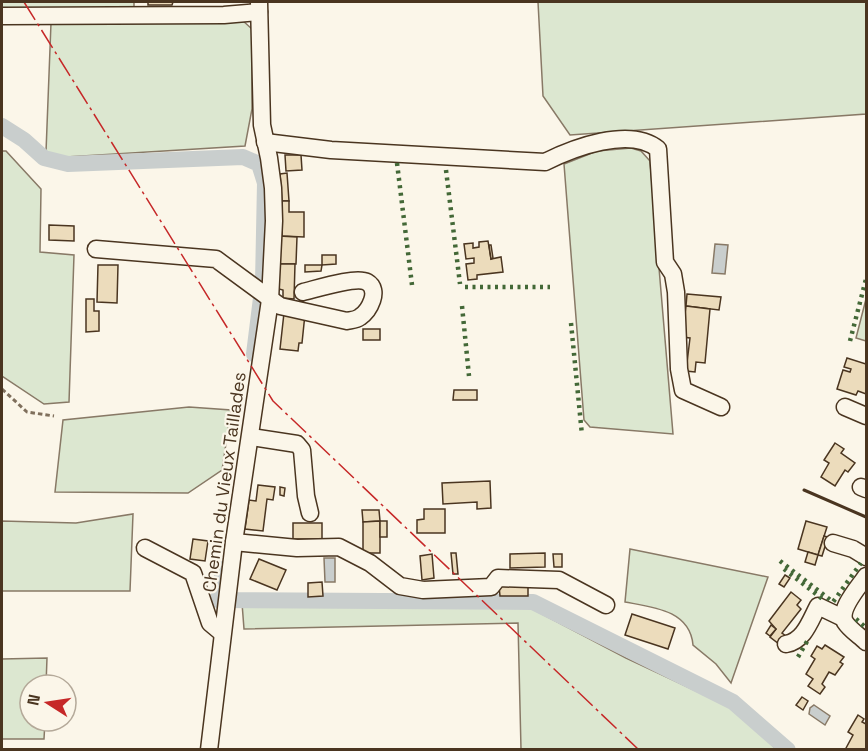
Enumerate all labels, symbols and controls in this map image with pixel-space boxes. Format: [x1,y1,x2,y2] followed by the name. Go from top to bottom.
[197,370,251,594] street label: Chemin du Vieux Taillades
[18,673,78,733] north arrow
[22,693,45,707] text: N

